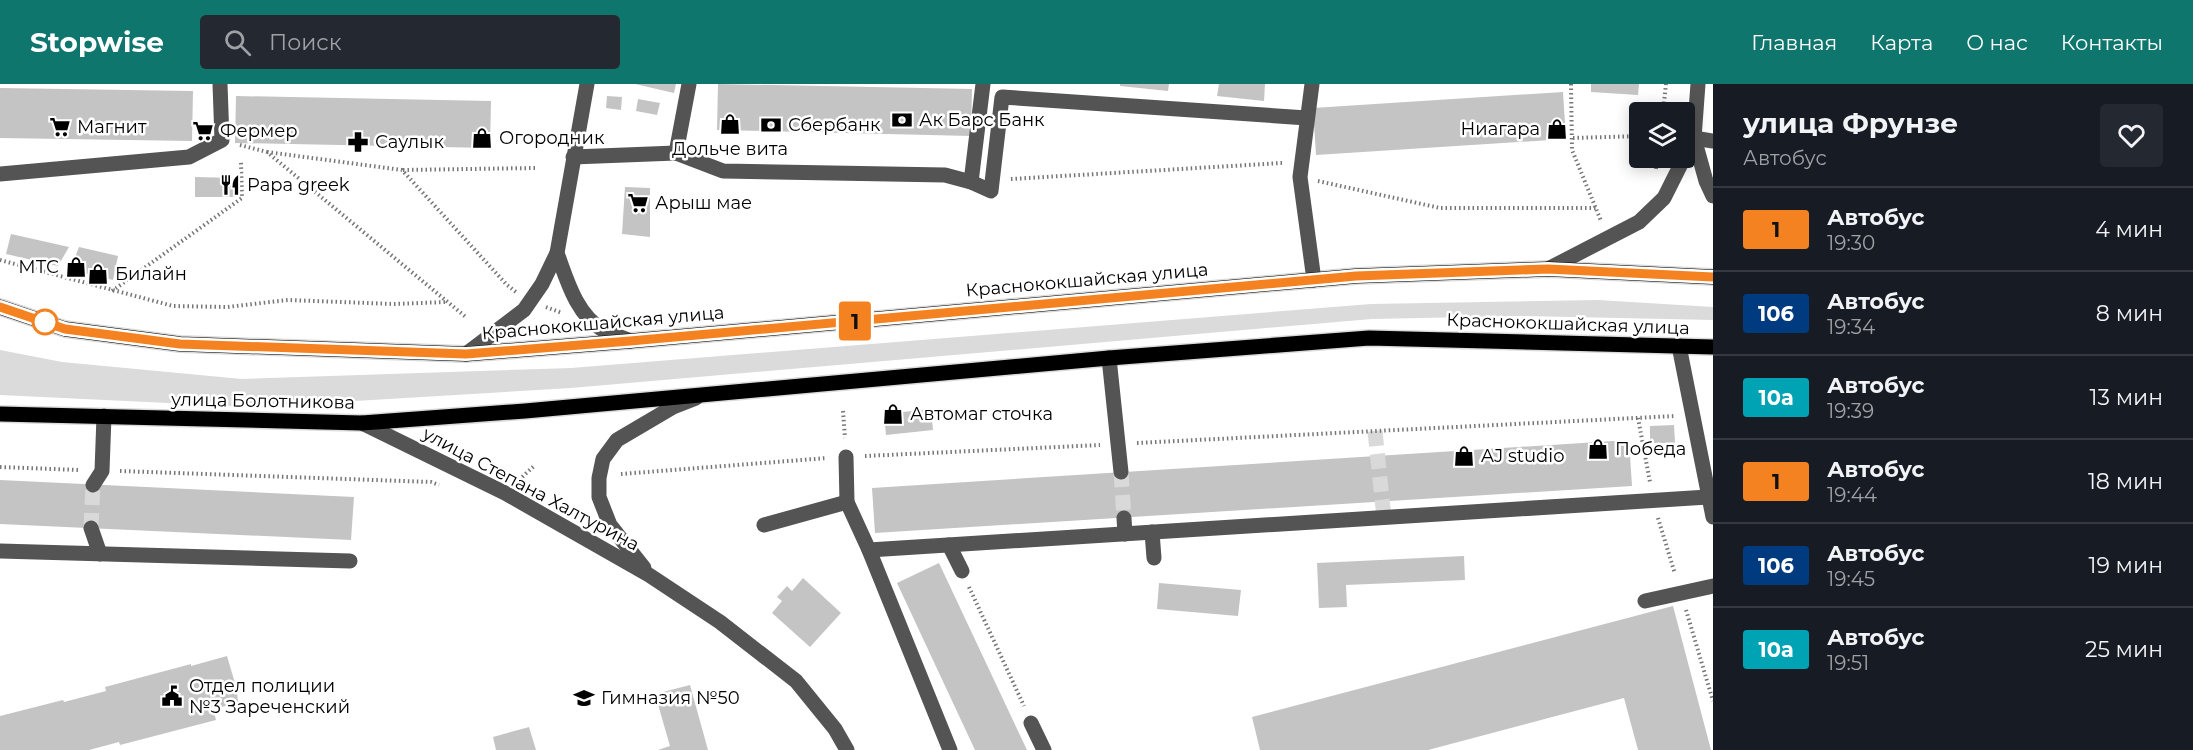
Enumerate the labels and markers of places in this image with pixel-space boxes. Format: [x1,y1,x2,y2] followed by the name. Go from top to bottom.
[890,108,914,132] bank icon: Ак Барс Банк
[919,109,1045,131] place label: Ак Барс Банк
[718,112,742,136] shop icon: Дольче вита
[759,113,783,137] bank icon: Сбербанк
[788,114,881,136] place label: Сбербанк
[48,115,72,139] supermarket icon: Магнит
[77,116,147,138] place label: Магнит
[1545,117,1569,141] shop icon: Ниагара
[1461,118,1540,140] place label: Ниагара
[191,119,215,143] supermarket icon: Фермер
[220,120,298,142] place label: Фермер
[470,126,494,150] shop icon: Огородник
[499,127,605,149] place label: Огородник
[346,130,370,154] pharmacy icon: Саулык
[375,131,444,153] place label: Саулык
[672,138,788,160] place label: Дольче вита
[218,173,242,197] restaurant icon: Papa greek
[247,174,350,196] place label: Papa greek
[626,191,650,215] supermarket icon: Арыш мае
[655,192,752,214] place label: Арыш мае
[64,255,88,279] shop icon: МТС
[18,256,59,278] place label: МТС
[86,262,110,286] shop icon: Билайн
[115,263,187,285] place label: Билайн
[32,309,58,335] unlabelled marker
[881,402,905,426] shop icon: Автомаг сточка
[910,403,1053,425] place label: Автомаг сточка
[1586,437,1610,461] shop icon: Победа
[1615,438,1686,460] place label: Победа
[1452,444,1476,468] shop icon: AJ studio
[1481,445,1564,467] place label: AJ studio
[189,675,350,718] place label: Отдел полиции №3 Зареченский
[160,684,184,708] public building icon: Отдел полиции №3 Зареченский
[572,686,596,710] school or university icon: Гимназия №50
[601,687,740,709] place label: Гимназия №50

